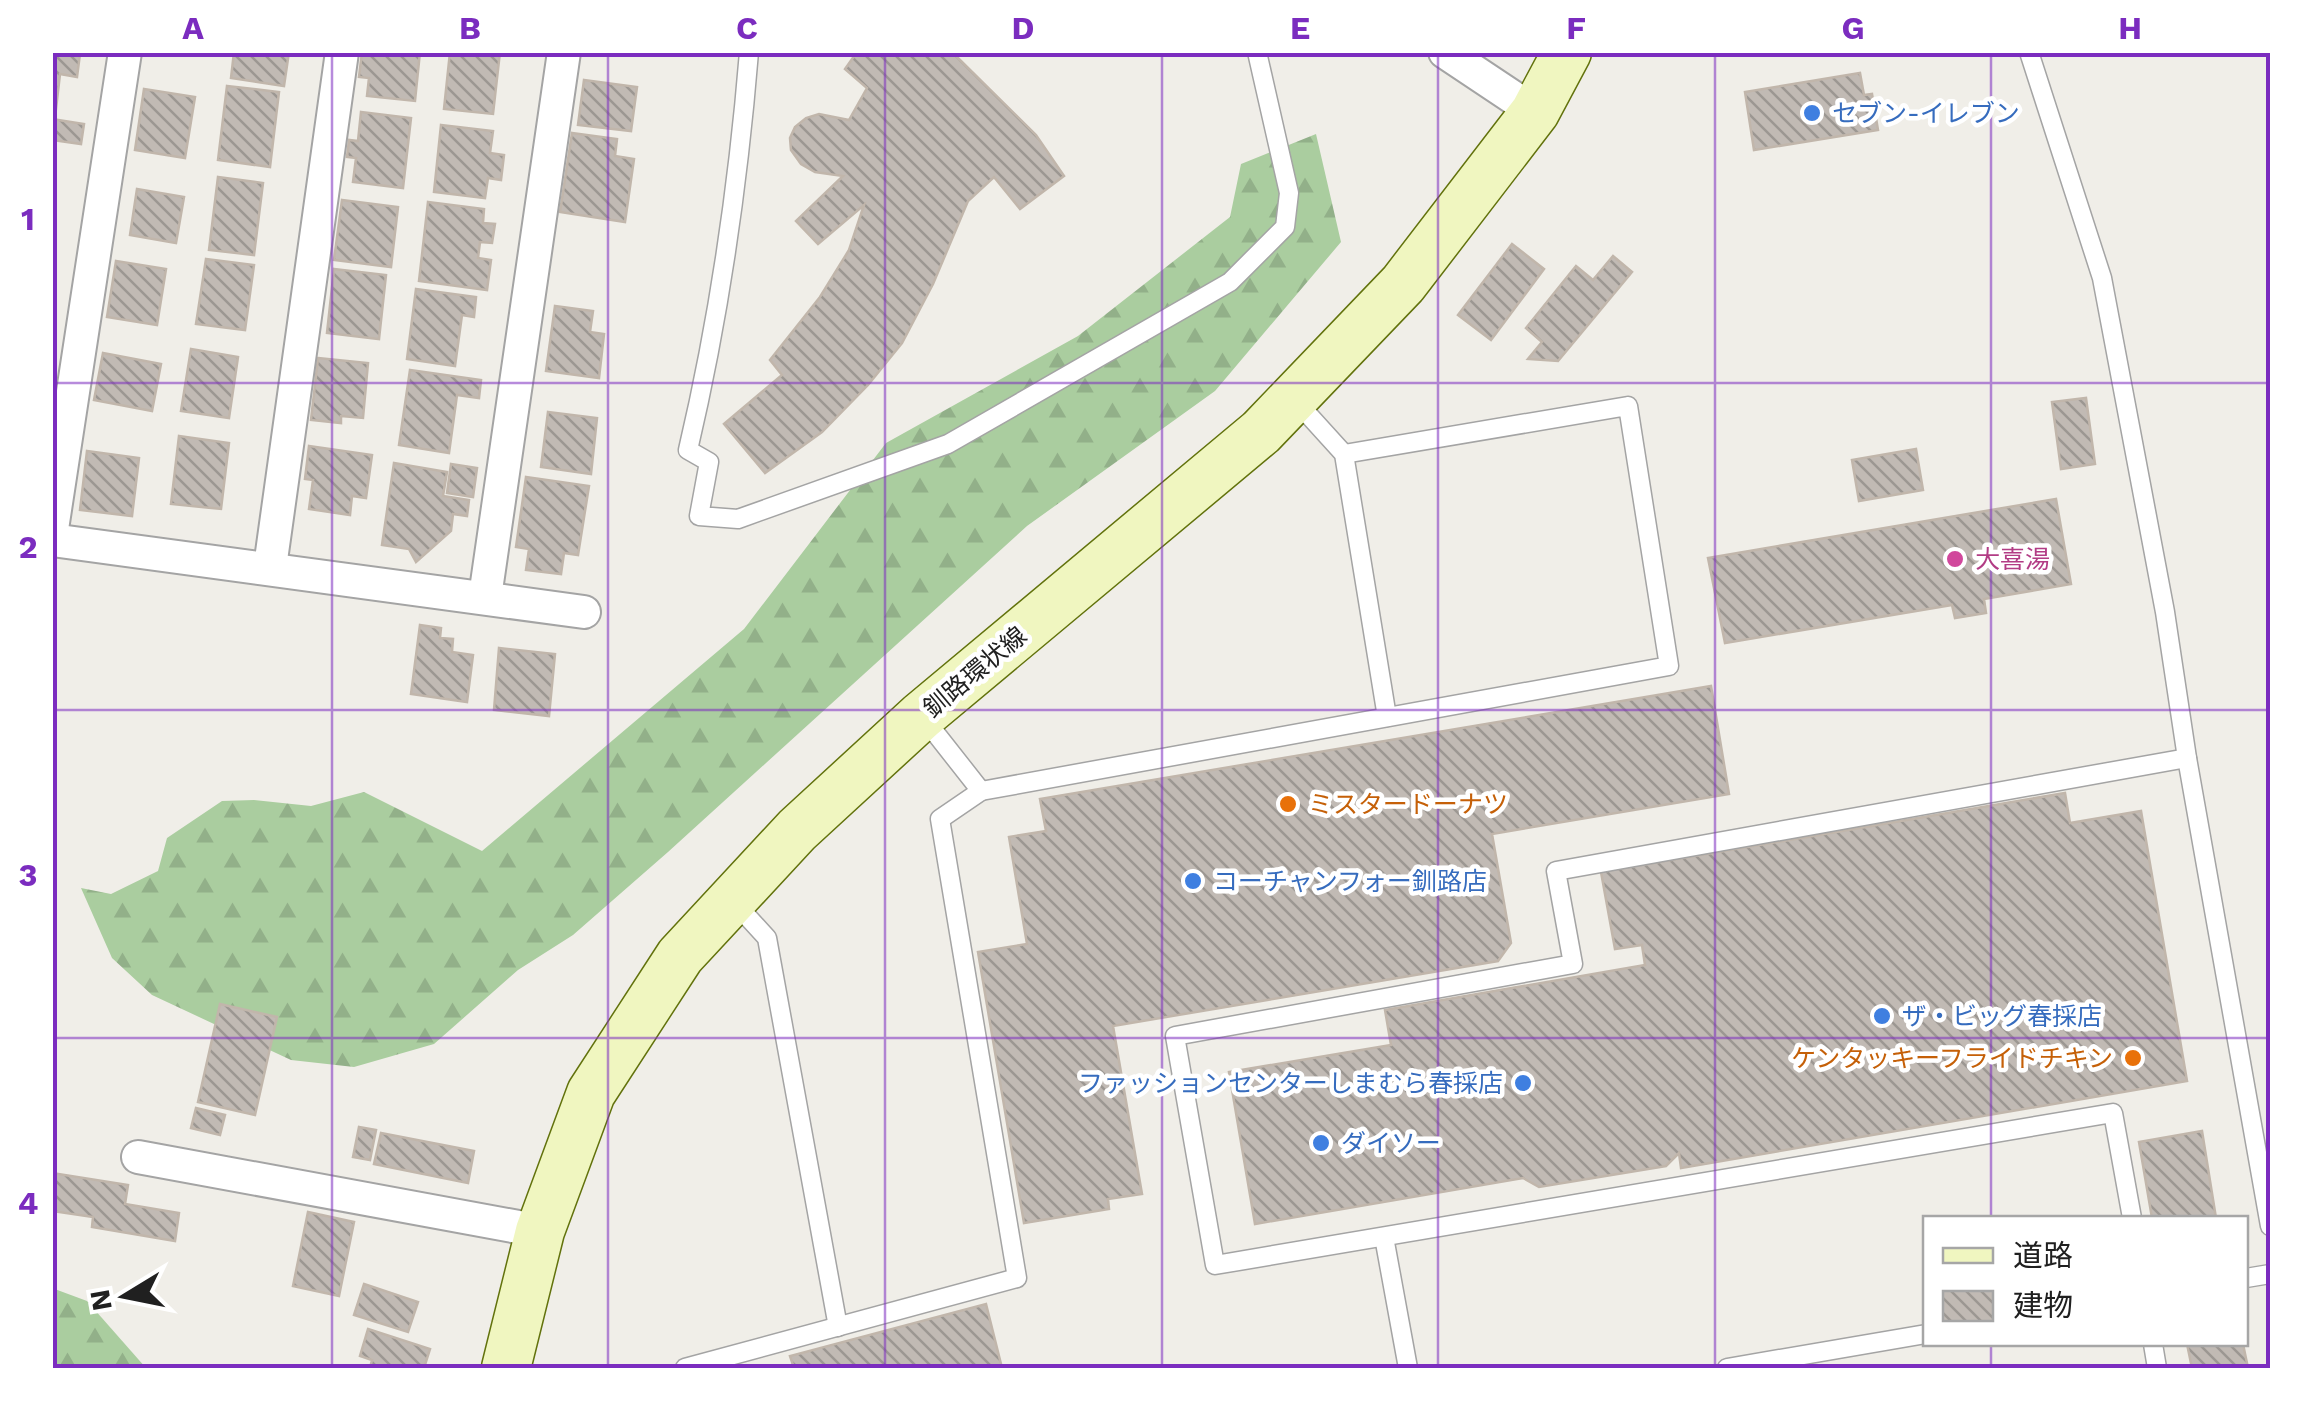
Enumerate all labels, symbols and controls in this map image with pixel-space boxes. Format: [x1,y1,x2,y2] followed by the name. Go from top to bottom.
[182,9,204,47] text: A
[459,9,481,47] text: B
[736,9,758,47] text: C
[1012,9,1034,47] text: D
[1290,9,1310,47] text: E
[1566,9,1586,47] text: F
[1841,9,1865,47] text: G
[2118,9,2142,47] text: H
[1832,99,2020,128] place label: セブン-イレブン
[1801,102,1823,124] marker: セブン-イレブン
[21,200,35,238] text: 1
[18,528,38,566] text: 2
[1975,545,2050,574] place label: 大喜湯
[1944,548,1966,570] marker: 大喜湯
[918,621,1032,723] street label: 釧路環状線
[1308,790,1508,819] place label: ミスタードーナツ
[1277,793,1299,815] marker: ミスタードーナツ
[19,856,37,894] text: 3
[1213,867,1487,896] place label: コーチャンフォー釧路店
[1182,870,1204,892] marker: コーチャンフォー釧路店
[1902,1002,2102,1031] place label: ザ・ビッグ春採店
[1871,1005,1893,1027] marker: ザ・ビッグ春採店
[1791,1044,2113,1073] place label: ケンタッキーフライドチキン
[2122,1047,2144,1069] marker: ケンタッキーフライドチキン
[1078,1069,1503,1098] place label: ファッションセンターしまむら春採店
[1512,1072,1534,1094] marker: ファッションセンターしまむら春採店
[1341,1129,1441,1158] place label: ダイソー
[1310,1132,1332,1154] marker: ダイソー
[18,1184,38,1222] text: 4
[1923,1216,2248,1346] legend
[2013,1238,2073,1273] text: 道路
[75,1246,175,1346] north arrow
[83,1287,119,1313] text: N
[2013,1288,2073,1323] text: 建物

